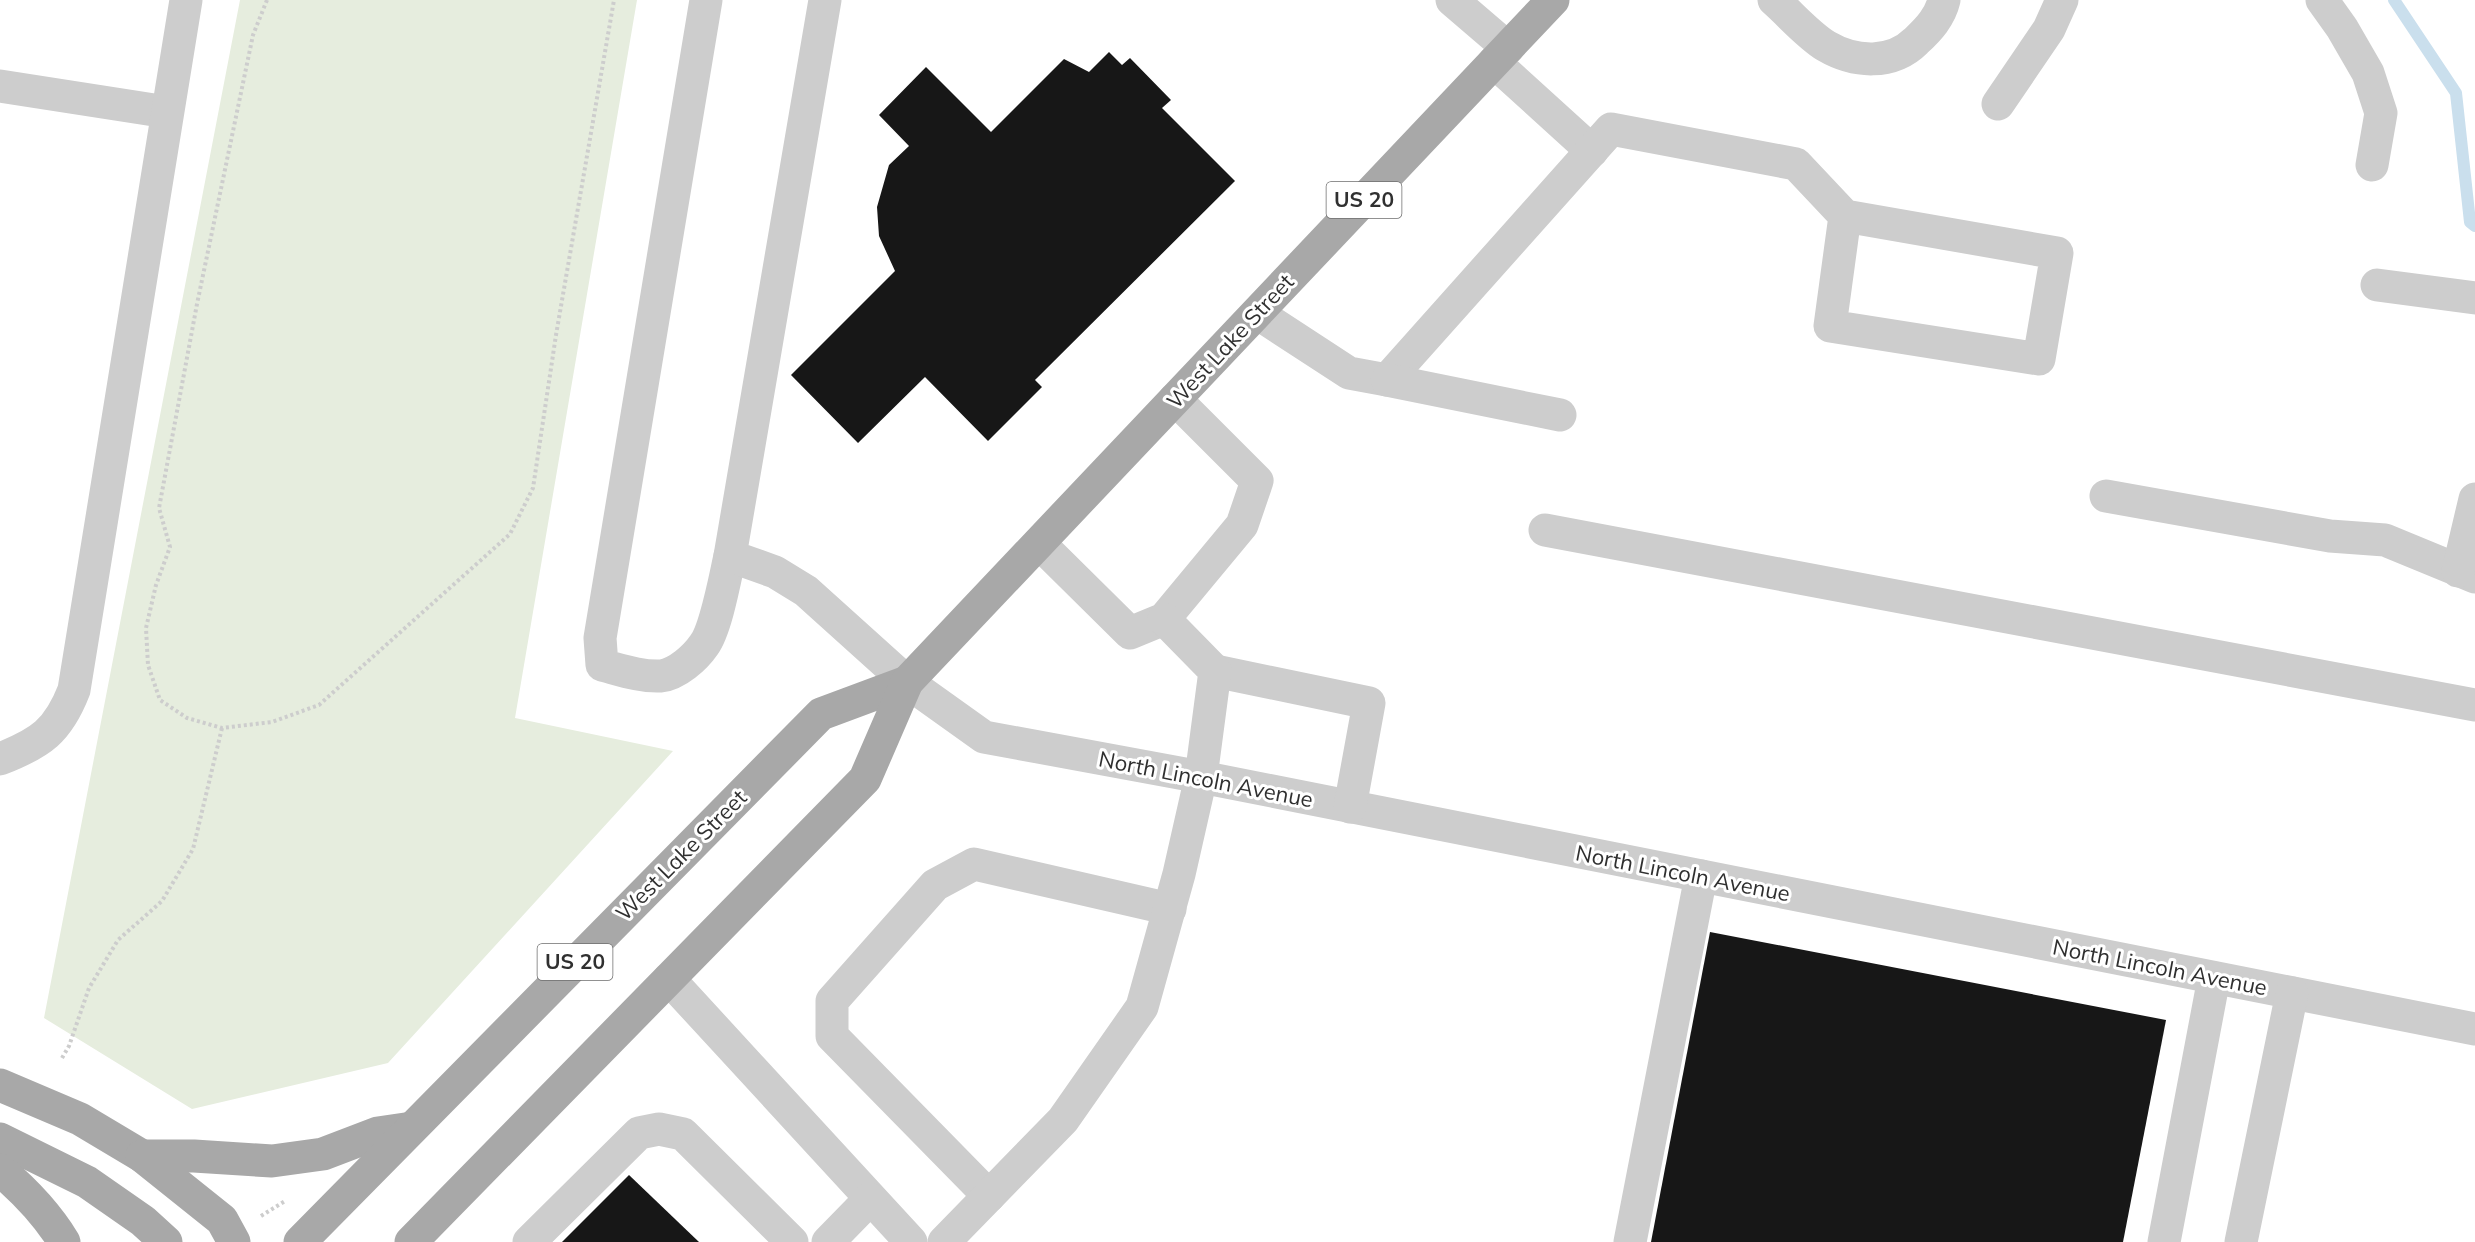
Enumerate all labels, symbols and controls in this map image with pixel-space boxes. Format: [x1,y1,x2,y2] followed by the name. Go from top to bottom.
[1326,182,1402,218] road number: US 20
[1160,268,1300,414] street label: West Lake Street
[1096,744,1316,814] street label: North Lincoln Avenue
[610,783,753,926] street label: West Lake Street
[1573,838,1793,908] street label: North Lincoln Avenue
[2050,932,2270,1002] street label: North Lincoln Avenue
[538,944,612,980] road number: US 20

